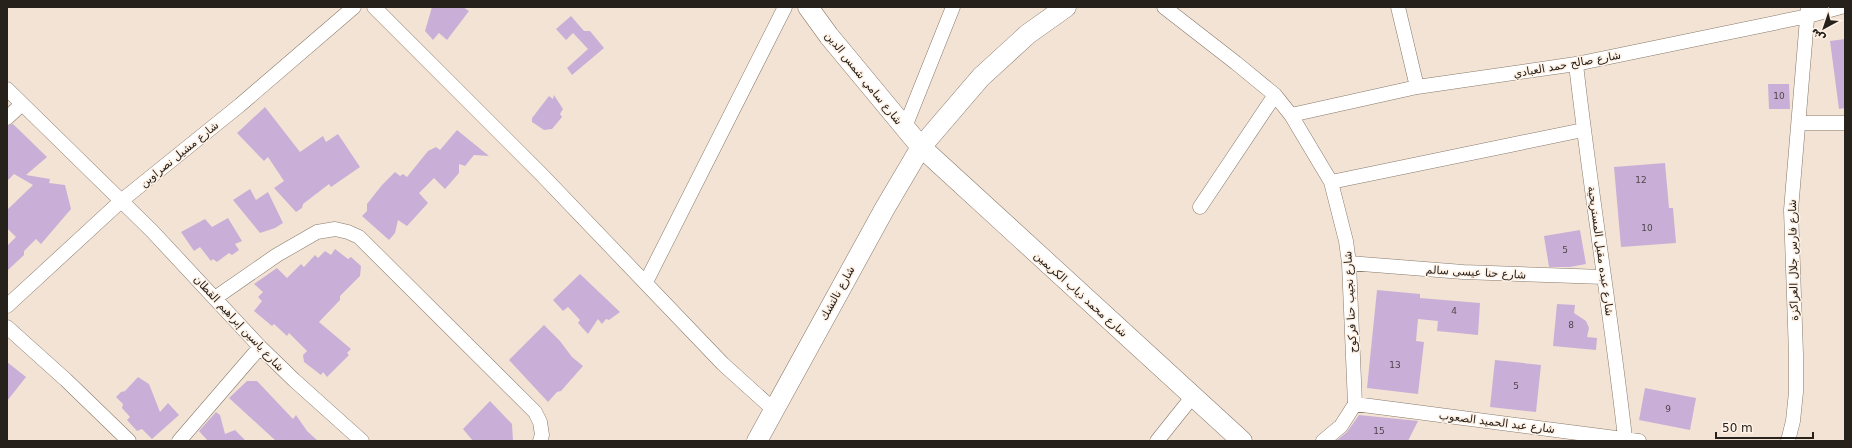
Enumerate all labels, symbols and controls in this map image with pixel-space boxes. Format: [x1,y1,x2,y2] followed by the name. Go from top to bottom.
[1804,8,1844,48] north arrow
[1808,25,1828,45] text: ش
[822,29,905,127] street label: شارع سامي شمس الدين
[1512,49,1622,80] street label: شارع صالح حمد العبادي
[1773,91,1785,101] house number: 10
[137,119,221,190] street label: شارع مشيل نصراوين
[1635,175,1647,185] house number: 12
[1585,185,1616,317] street label: شارع عبده مقبل المستريحية
[1786,199,1801,321] street label: شارع فارس جلال العراكزة
[1641,223,1653,233] house number: 10
[1562,245,1568,255] house number: 5
[1031,249,1130,340] street label: شارع محمد ذياب الكريمين
[1341,251,1360,353] street label: شارع نجيب حنا فركوح
[1425,263,1527,282] street label: شارع حنا عيسى سالم
[817,264,858,323] street label: شارع نالتشك
[191,273,286,374] street label: شارع ياسين إبراهيم القطان
[1451,306,1457,316] house number: 4
[1568,320,1574,330] house number: 8
[1389,360,1401,370] house number: 13
[1513,381,1519,391] house number: 5
[1665,404,1671,414] house number: 9
[1438,409,1556,436] street label: شارع عبد الحميد الصعوب
[1716,414,1813,440] scale bar
[1722,421,1753,435] text: 50 m
[1373,426,1385,436] house number: 15

